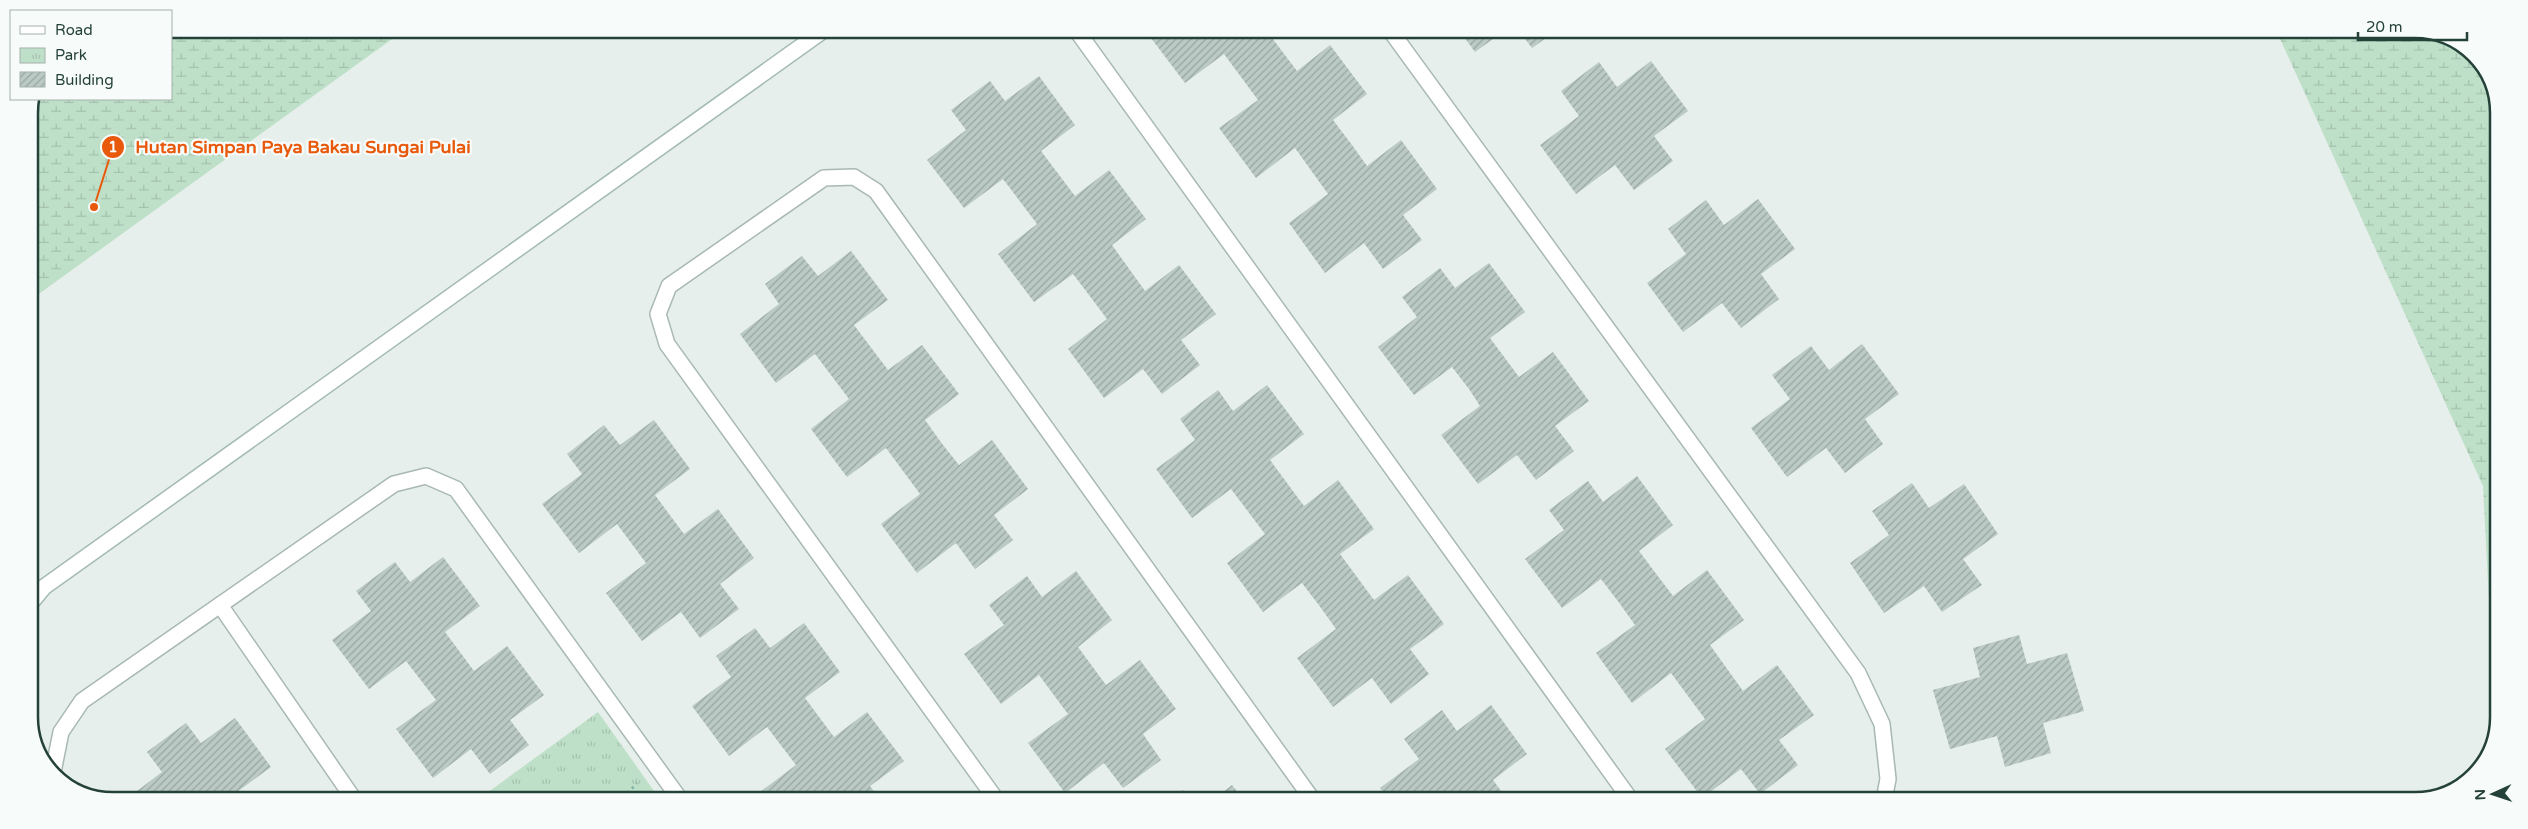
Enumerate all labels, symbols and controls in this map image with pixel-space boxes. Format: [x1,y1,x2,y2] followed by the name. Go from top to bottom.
[10,10,172,100] legend
[2358,10,2467,42] scale bar
[2366,18,2403,36] text: 20 m
[55,21,93,39] text: Road
[55,46,87,64] text: Park
[55,71,114,89] text: Building
[100,130,481,163] callout: Hutan Simpan Paya Bakau Sungai Pulai
[135,136,471,158] text: Hutan Simpan Paya Bakau Sungai Pulai
[108,138,118,156] text: 1
[2468,769,2518,819] north arrow
[2472,789,2489,801] text: N

